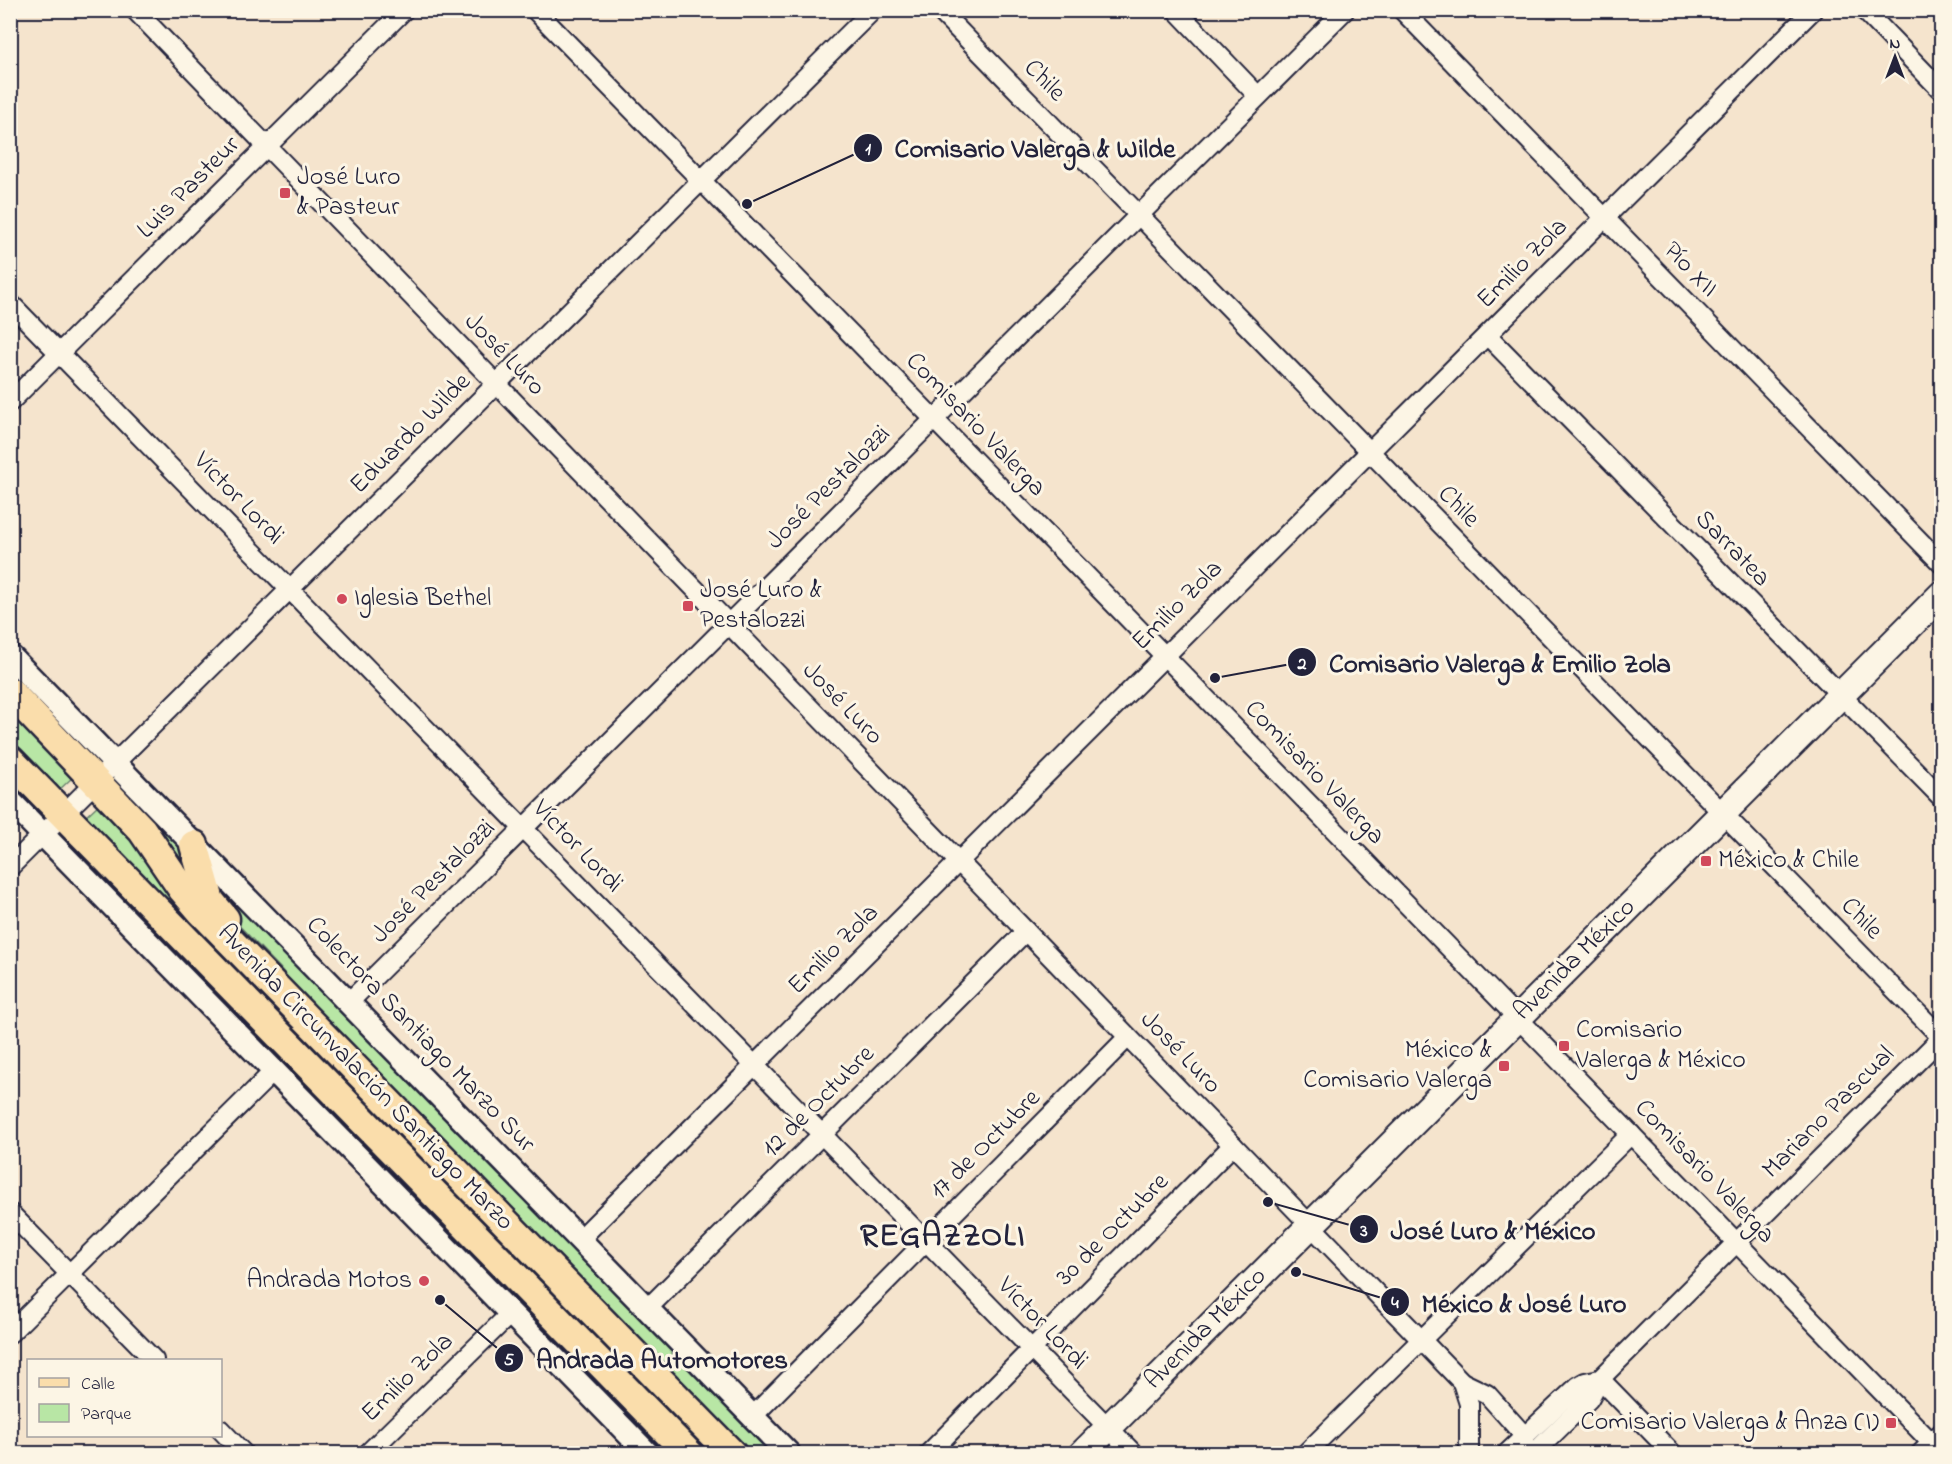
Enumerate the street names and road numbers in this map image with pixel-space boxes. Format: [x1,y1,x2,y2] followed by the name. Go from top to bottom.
[1014,51,1074,111] street label: Chile
[129,127,250,248] street label: Luis Pasteur
[1469,210,1577,318] street label: Emilio Zola
[1654,233,1726,307] street label: Pío XII
[454,305,554,405] street label: José Luro
[896,344,1054,506] street label: Comisario Valerga
[341,364,481,504] street label: Eduardo Wilde
[758,417,900,559] street label: José Pestalozzi
[183,443,292,554] street label: Víctor Lordi
[1428,477,1488,537] street label: Chile
[1685,502,1779,596] street label: Sarratea
[1124,552,1232,660] street label: Emilio Zola
[792,654,892,754] street label: José Luro
[1235,692,1393,854] street label: Comisario Valerga
[522,791,631,902] street label: Víctor Lordi
[363,811,505,953] street label: José Pestalozzi
[1831,889,1891,949] street label: Chile
[1505,890,1645,1030] street label: Avenida México
[780,896,888,1004] street label: Emilio Zola
[296,908,544,1163] street label: Colectora Santiago Marzo Sur
[208,916,522,1240] street label: Avenida Circunvalación Santiago Marzo
[1130,1003,1230,1103] street label: José Luro
[754,1037,884,1167] street label: 12 de Octubre
[1754,1038,1904,1188] street label: Mariano Pascual
[922,1080,1051,1209] street label: 17 de Octubre
[1625,1091,1783,1253] street label: Comisario Valerga
[1048,1164,1179,1295] street label: 30 de Octubre
[1136,1259,1276,1399] street label: Avenida México
[987,1268,1096,1379] street label: Víctor Lordi
[353,1324,463,1432] street label: Emilio Zola

